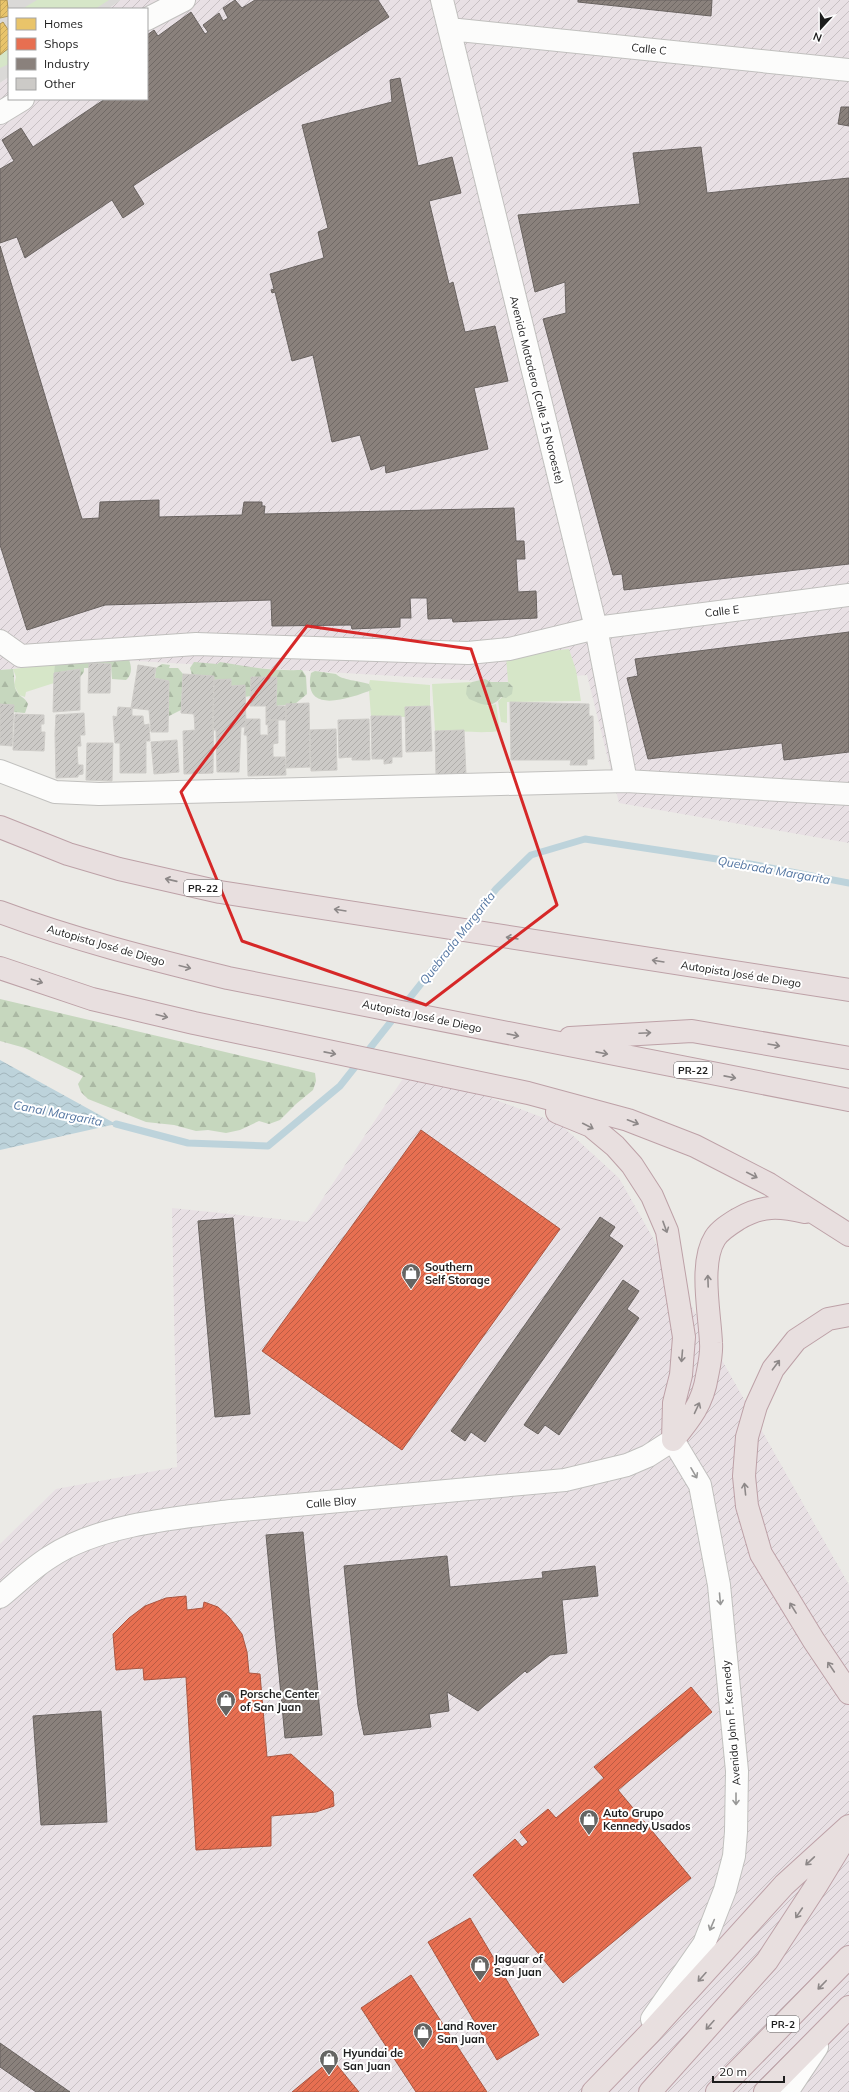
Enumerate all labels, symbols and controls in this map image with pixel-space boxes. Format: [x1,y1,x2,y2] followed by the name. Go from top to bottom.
[8,8,148,100] legend
[801,8,841,48] north arrow
[44,16,83,31] text: Homes
[811,29,824,45] text: N
[44,36,79,51] text: Shops
[631,40,667,58] street label: Calle C
[44,56,90,71] text: Industry
[44,76,76,91] text: Other
[507,294,567,486] street label: Avenida Matadero (Calle 15 Noroeste)
[704,602,740,620] street label: Calle E
[717,853,831,887] water label: Quebrada Margarita
[165,876,178,884] one-way arrow
[184,880,222,896] road number: PR-22
[416,889,498,987] water label: Quebrada Margarita
[334,906,347,914] one-way arrow
[46,921,166,969] street label: Autopista José de Diego
[506,934,519,942] one-way arrow
[652,957,665,965] one-way arrow
[680,958,802,990] street label: Autopista José de Diego
[178,964,191,972] one-way arrow
[30,977,42,985] one-way arrow
[361,996,483,1036] street label: Autopista José de Diego
[155,1012,168,1020] one-way arrow
[638,1030,651,1037] one-way arrow
[506,1032,519,1040] one-way arrow
[767,1041,780,1049] one-way arrow
[323,1049,336,1057] one-way arrow
[595,1049,608,1057] one-way arrow
[674,1062,712,1078] road number: PR-22
[723,1074,736,1082] one-way arrow
[12,1097,104,1129] water label: Canal Margarita
[627,1119,639,1127] one-way arrow
[582,1123,594,1130] one-way arrow
[746,1172,758,1179] one-way arrow
[661,1221,669,1233] one-way arrow
[425,1260,490,1287] place label: Southern Self Storage
[400,1262,422,1290] shop icon: Southern Self Storage
[704,1275,712,1288] one-way arrow
[679,1349,686,1362] one-way arrow
[772,1360,780,1371] one-way arrow
[693,1403,701,1415] one-way arrow
[690,1467,698,1479] one-way arrow
[741,1483,749,1496] one-way arrow
[305,1493,357,1511] street label: Calle Blay
[717,1592,724,1605] one-way arrow
[789,1602,797,1614] one-way arrow
[719,1660,743,1786] street label: Avenida John F. Kennedy
[827,1661,835,1673] one-way arrow
[240,1687,320,1714] place label: Porsche Center of San Juan
[215,1689,237,1717] shop icon: Porsche Center of San Juan
[732,1792,740,1805] one-way arrow
[603,1806,691,1833] place label: Auto Grupo Kennedy Usados
[578,1808,600,1836] shop icon: Auto Grupo Kennedy Usados
[805,1857,815,1866] one-way arrow
[795,1907,803,1918] one-way arrow
[708,1919,715,1931] one-way arrow
[494,1952,544,1979] place label: Jaguar of San Juan
[469,1954,491,1982] shop icon: Jaguar of San Juan
[698,1971,707,1981] one-way arrow
[817,1980,827,1990] one-way arrow
[767,2016,799,2032] road number: PR-2
[437,2019,497,2046] place label: Land Rover San Juan
[705,2020,714,2030] one-way arrow
[412,2021,434,2049] shop icon: Land Rover San Juan
[343,2046,403,2073] place label: Hyundai de San Juan
[318,2048,340,2076] shop icon: Hyundai de San Juan
[713,2058,784,2084] scale bar
[719,2064,747,2079] text: 20 m

